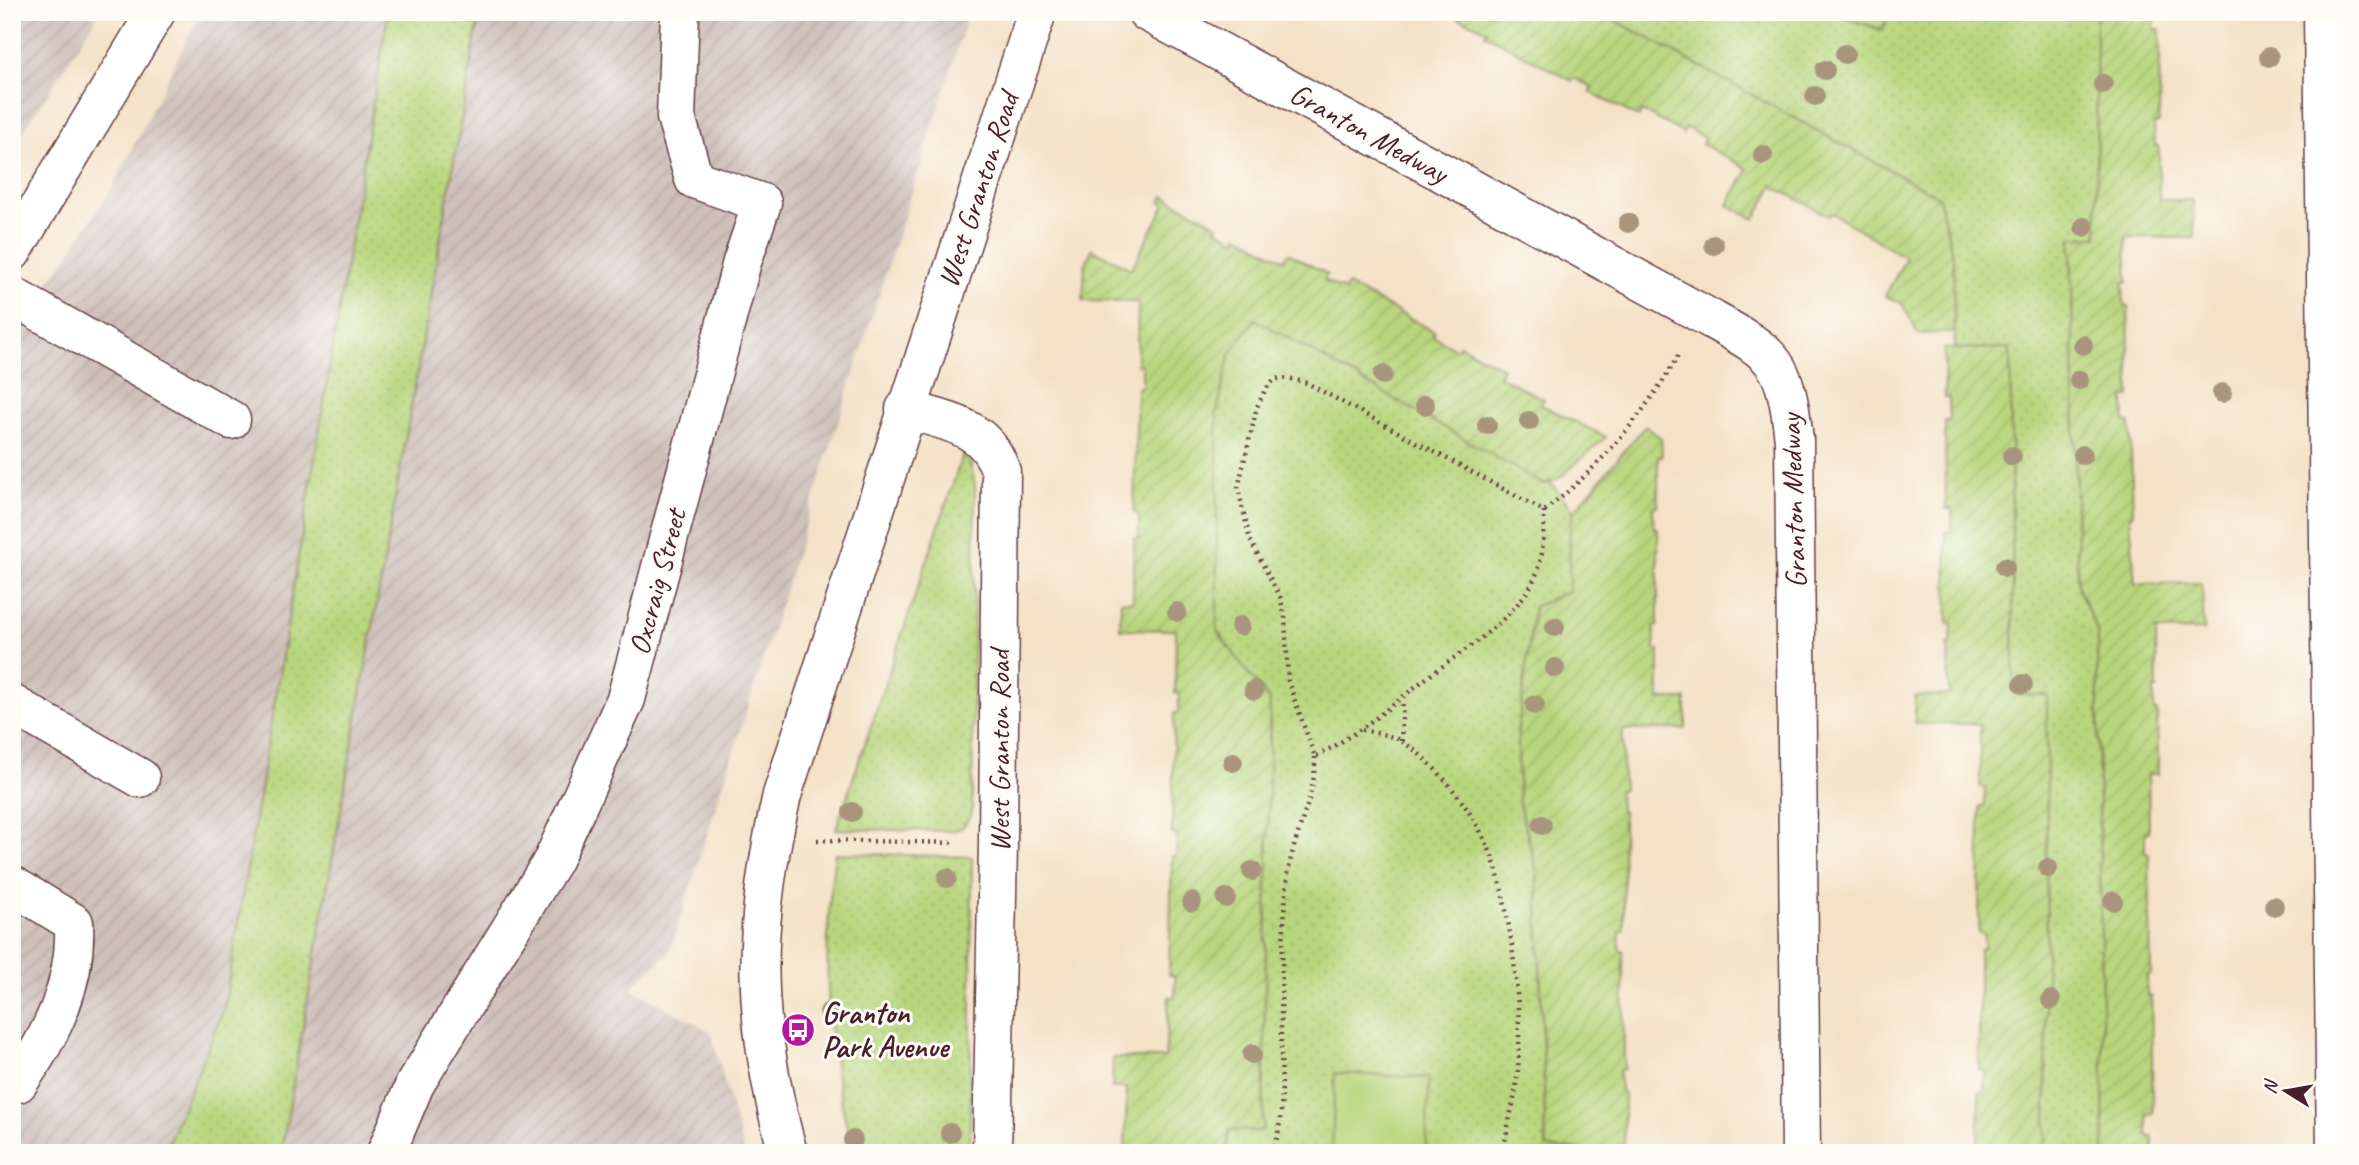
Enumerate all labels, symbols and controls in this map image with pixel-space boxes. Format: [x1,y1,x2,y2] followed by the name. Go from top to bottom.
[1283,74,1457,193] street label: Granton Medway
[929,84,1029,292] street label: West Granton Road
[1771,410,1815,589] street label: Granton Medway
[619,502,695,659] street label: Oxcraig Street
[980,646,1018,852] street label: West Granton Road
[822,994,951,1066] place label: Granton Park Avenue
[779,1011,817,1049] bus stop icon: Granton Park Avenue
[2250,1056,2320,1126] north arrow
[2257,1077,2284,1096] text: N

